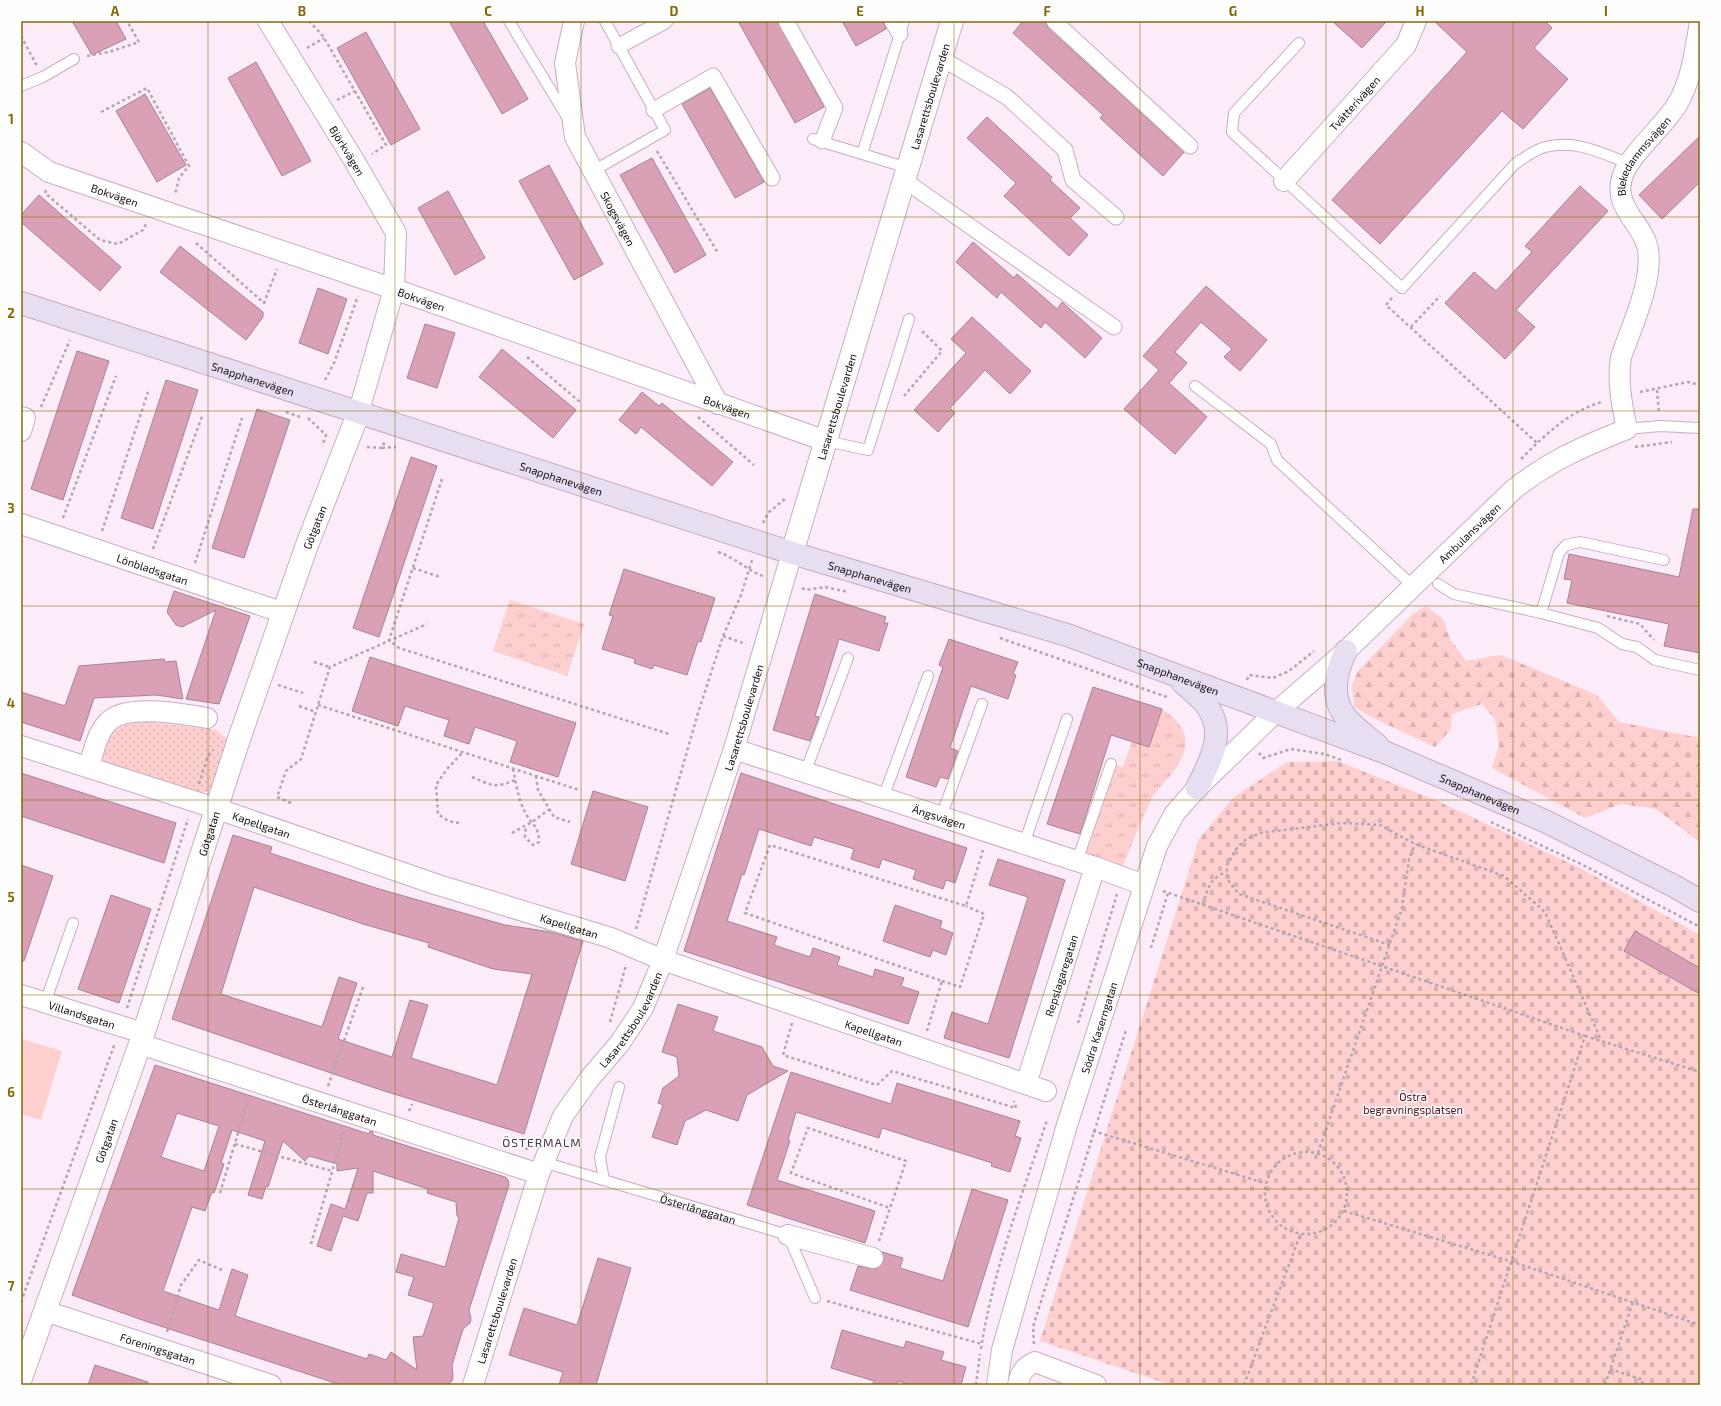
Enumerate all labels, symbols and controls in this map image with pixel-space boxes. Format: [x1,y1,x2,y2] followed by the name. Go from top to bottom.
[111,3,120,19] text: A
[298,3,306,19] text: B
[484,3,492,19] text: C
[670,3,679,19] text: D
[856,3,864,19] text: E
[1043,3,1051,19] text: F
[1229,3,1237,19] text: G
[1416,3,1425,19] text: H
[1604,3,1608,19] text: I
[907,42,951,151] street label: Lasarettsboulevarden
[1326,73,1382,133] street label: Tvätterivägen
[8,111,14,127] text: 1
[1614,113,1673,197] street label: Blekedammsvägen
[328,123,368,178] street label: Björkvägen
[90,180,140,208] street label: Bokvägen
[599,189,638,248] street label: Skogsvägen
[396,284,447,313] street label: Bokvägen
[7,305,15,321] text: 2
[814,352,858,461] street label: Lasarettsboulevarden
[210,359,296,398] street label: Snapphanevägen
[702,392,753,421] street label: Bokvägen
[518,459,604,498] street label: Snapphanevägen
[7,500,15,516] text: 3
[1436,500,1503,565] street label: Ambulansvägen
[300,503,328,551] street label: Götgatan
[115,550,190,587] street label: Lönbladsgatan
[827,558,913,595] street label: Snapphanevägen
[1135,655,1221,697] street label: Snapphanevägen
[721,663,765,772] street label: Lasarettsboulevarden
[7,695,15,711] text: 4
[1438,770,1522,816] street label: Snapphanevägen
[911,801,968,831] street label: Ängsvägen
[231,808,292,840] street label: Kapellgatan
[195,809,222,857] street label: Götgatan
[7,889,15,905] text: 5
[539,910,600,940] street label: Kapellgatan
[1041,933,1080,1018] street label: Repslagaregatan
[596,970,664,1070] street label: Lasarettsboulevarden
[1078,980,1119,1075] street label: Södra Kaserngatan
[47,998,117,1031] street label: Villandsgatan
[843,1016,905,1048] street label: Kapellgatan
[7,1084,15,1100] text: 6
[1363,1089,1463,1116] park label: Östra begravningsplatsen
[300,1090,379,1127] street label: Österlånggatan
[92,1117,119,1165] street label: Götgatan
[502,1135,582,1149] district label: ÖSTERMALM
[659,1190,738,1226] street label: Österlånggatan
[474,1256,519,1365] street label: Lasarettsboulevarden
[8,1278,15,1294] text: 7
[119,1330,197,1366] street label: Föreningsgatan

